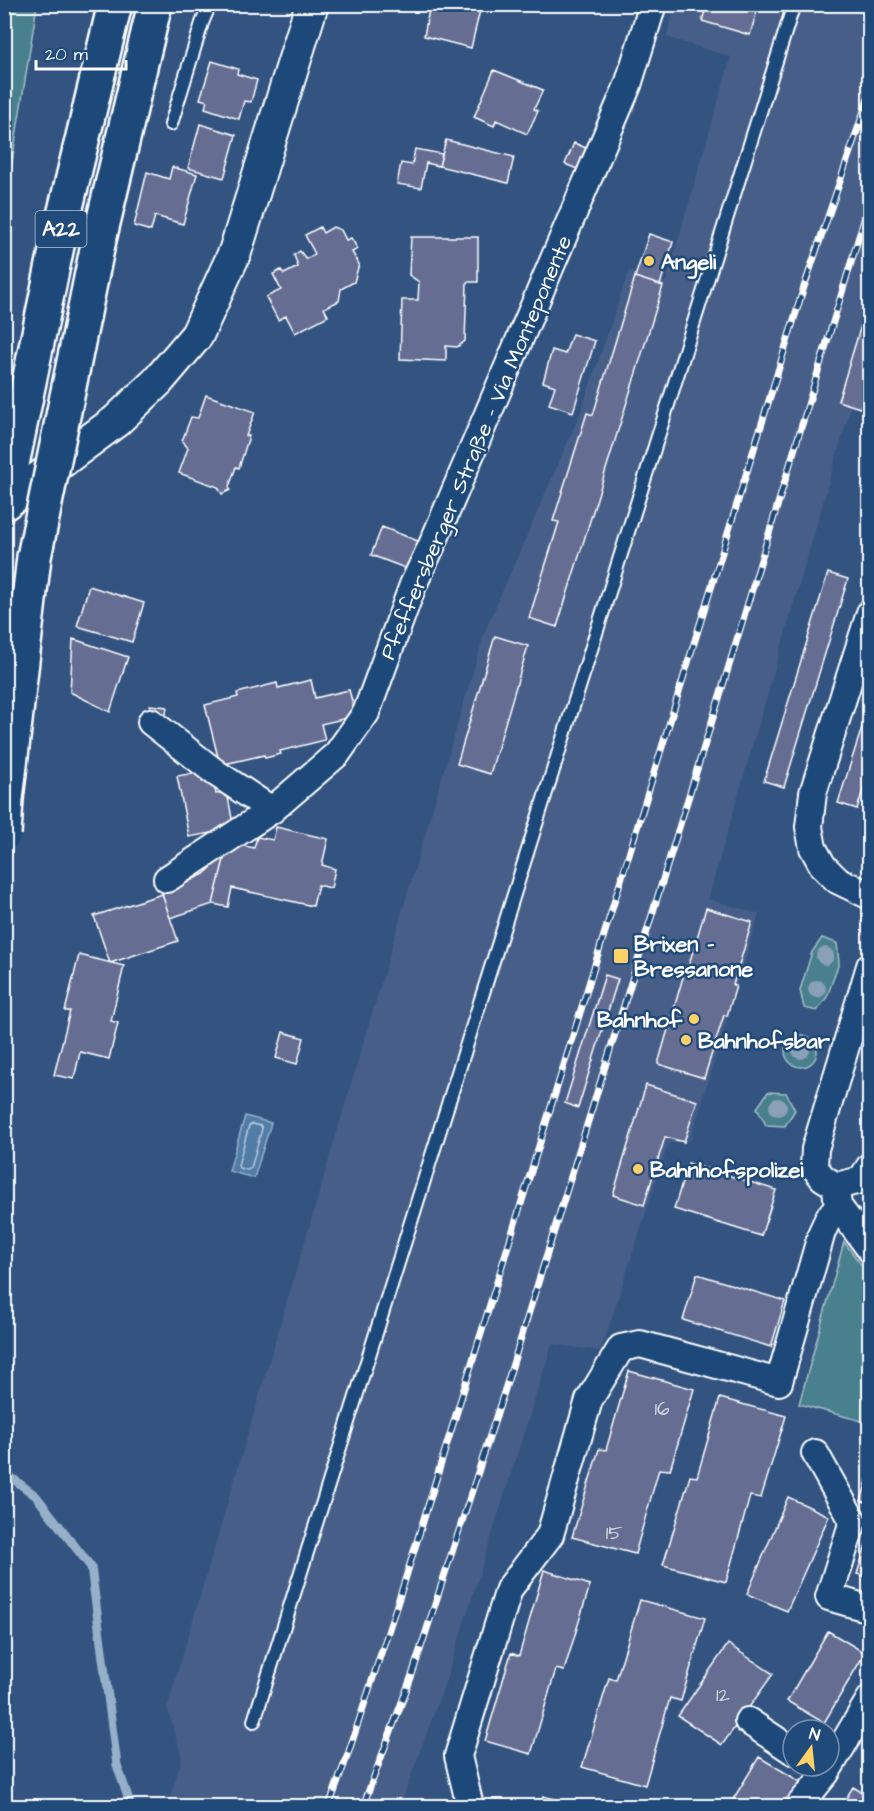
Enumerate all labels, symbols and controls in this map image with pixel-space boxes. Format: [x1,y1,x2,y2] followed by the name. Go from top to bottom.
[36,33,126,71] scale bar
[45,42,88,67] text: 20 m
[36,211,86,247] road number: A22
[373,231,581,665] street label: Pfeffersberger Straße - Via Monteponente
[661,247,717,279] place label: Angeli
[642,254,656,268] marker: Angeli
[634,929,753,985] place label: Brixen - Bressanone
[612,947,630,965] marker: Brixen - Bressanone
[597,1005,683,1036] place label: Bahnhof
[687,1012,701,1026] marker: Bahnhof
[698,1026,831,1057] place label: Bahnhofsbar
[679,1033,693,1047] marker: Bahnhofsbar
[650,1155,804,1186] place label: Bahnhofspolizei
[631,1162,645,1176] marker: Bahnhofspolizei
[654,1395,670,1423] house number: 16
[606,1519,622,1547] house number: 15
[716,1681,731,1709] house number: 12
[781,1718,841,1778] north arrow
[807,1723,822,1746] text: N

